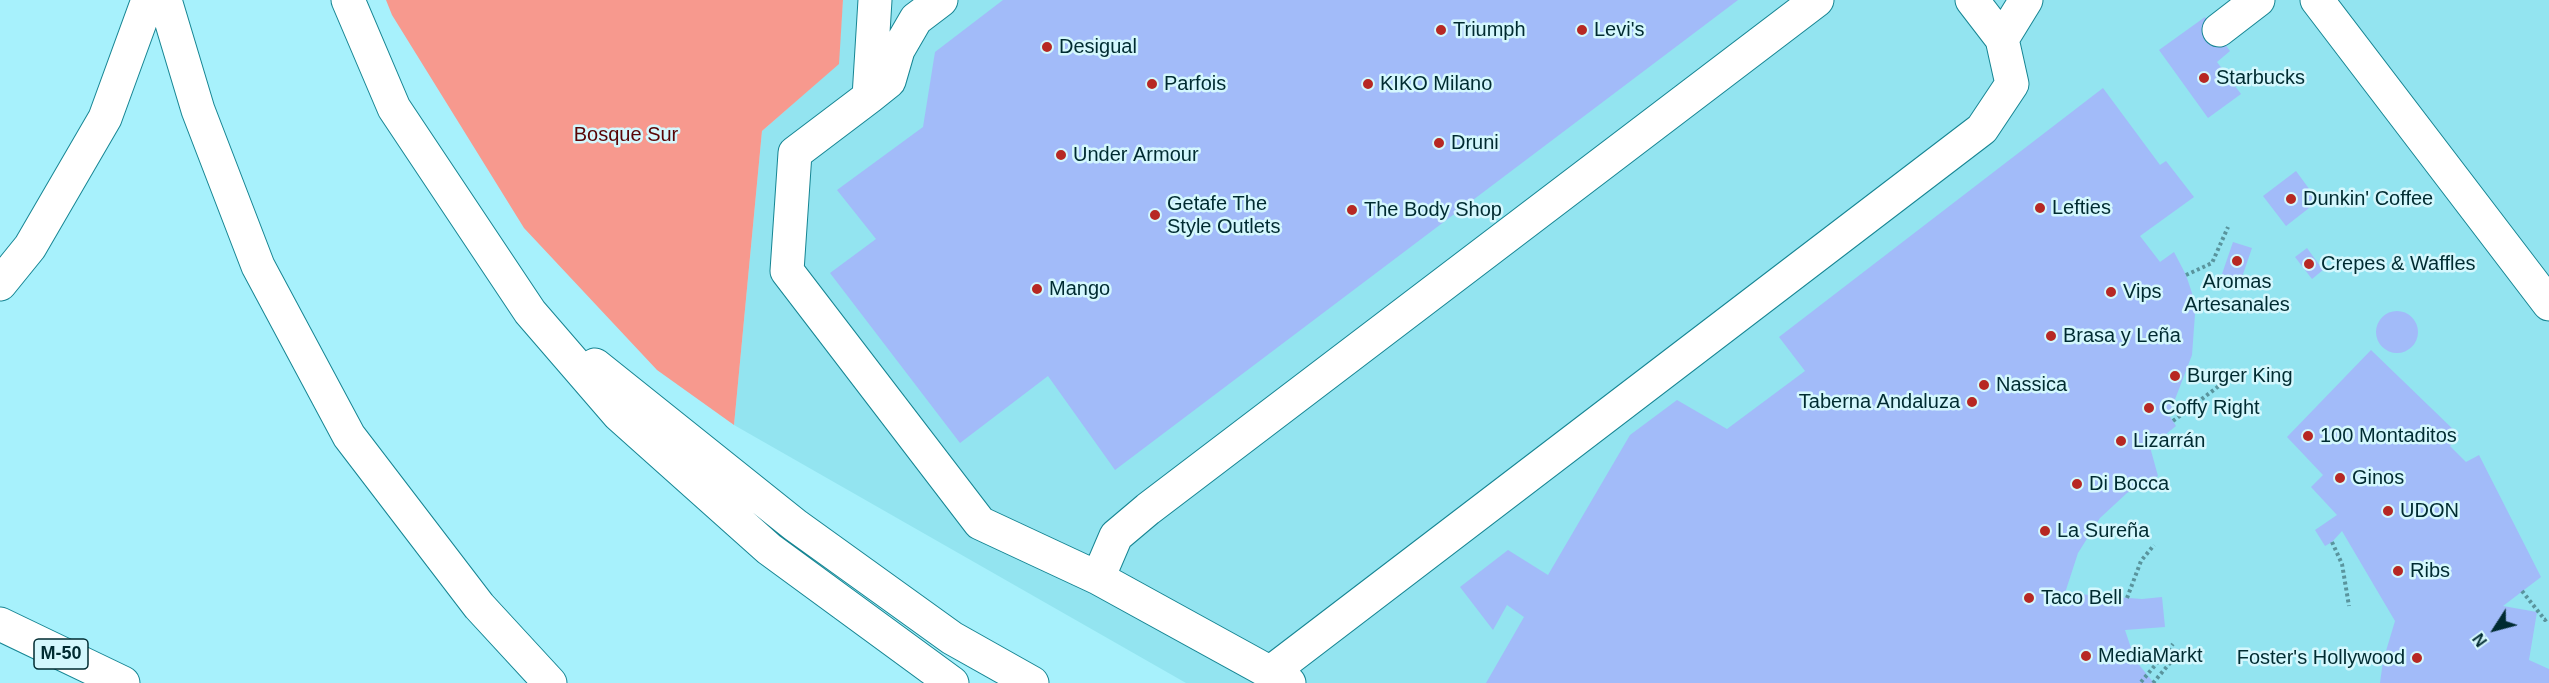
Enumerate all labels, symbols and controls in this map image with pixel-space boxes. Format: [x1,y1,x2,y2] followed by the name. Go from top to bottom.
[1453,18,1526,42] place label: Triumph
[1594,18,1645,42] place label: Levi's
[1434,23,1448,37] marker: Triumph
[1575,23,1589,37] marker: Levi's
[1059,35,1137,59] place label: Desigual
[1040,40,1054,54] marker: Desigual
[2216,66,2305,90] place label: Starbucks
[2197,71,2211,85] marker: Starbucks
[1164,72,1226,96] place label: Parfois
[1380,72,1492,96] place label: KIKO Milano
[1145,77,1159,91] marker: Parfois
[1361,77,1375,91] marker: KIKO Milano
[574,123,678,147] park label: Bosque Sur
[1451,131,1499,155] place label: Druni
[1432,136,1446,150] marker: Druni
[1073,143,1199,167] place label: Under Armour
[1054,148,1068,162] marker: Under Armour
[2303,187,2433,211] place label: Dunkin' Coffee
[1167,192,1280,239] place label: Getafe The Style Outlets
[2284,192,2298,206] marker: Dunkin' Coffee
[2052,196,2111,220] place label: Lefties
[1364,198,1502,222] place label: The Body Shop
[2033,201,2047,215] marker: Lefties
[1345,203,1359,217] marker: The Body Shop
[1148,208,1162,222] marker: Getafe The Style Outlets
[2321,252,2476,276] place label: Crepes & Waffles
[2230,254,2244,268] marker: Aromas Artesanales
[2302,257,2316,271] marker: Crepes & Waffles
[2184,270,2290,317] place label: Aromas Artesanales
[1049,277,1110,301] place label: Mango
[2123,280,2162,304] place label: Vips
[1030,282,1044,296] marker: Mango
[2104,285,2118,299] marker: Vips
[2063,324,2181,348] place label: Brasa y Leña
[2044,329,2058,343] marker: Brasa y Leña
[2187,364,2293,388] place label: Burger King
[2168,369,2182,383] marker: Burger King
[1996,373,2067,397] place label: Nassica
[1977,378,1991,392] marker: Nassica
[1799,390,1960,414] place label: Taberna Andaluza
[1965,395,1979,409] marker: Taberna Andaluza
[2161,396,2260,420] place label: Coffy Right
[2142,401,2156,415] marker: Coffy Right
[2320,424,2457,448] place label: 100 Montaditos
[2133,429,2205,453] place label: Lizarrán
[2301,429,2315,443] marker: 100 Montaditos
[2114,434,2128,448] marker: Lizarrán
[2352,466,2404,490] place label: Ginos
[2333,471,2347,485] marker: Ginos
[2089,472,2169,496] place label: Di Bocca
[2070,477,2084,491] marker: Di Bocca
[2400,499,2459,523] place label: UDON
[2381,504,2395,518] marker: UDON
[2057,519,2149,543] place label: La Sureña
[2038,524,2052,538] marker: La Sureña
[2410,559,2450,583] place label: Ribs
[2391,564,2405,578] marker: Ribs
[2041,586,2122,610] place label: Taco Bell
[2022,591,2036,605] marker: Taco Bell
[2465,599,2525,659] north arrow
[2470,630,2490,650] text: N
[34,639,88,669] road number: M-50
[2098,644,2202,668] place label: MediaMarkt
[2237,646,2405,670] place label: Foster's Hollywood
[2079,649,2093,663] marker: MediaMarkt
[2410,651,2424,665] marker: Foster's Hollywood

